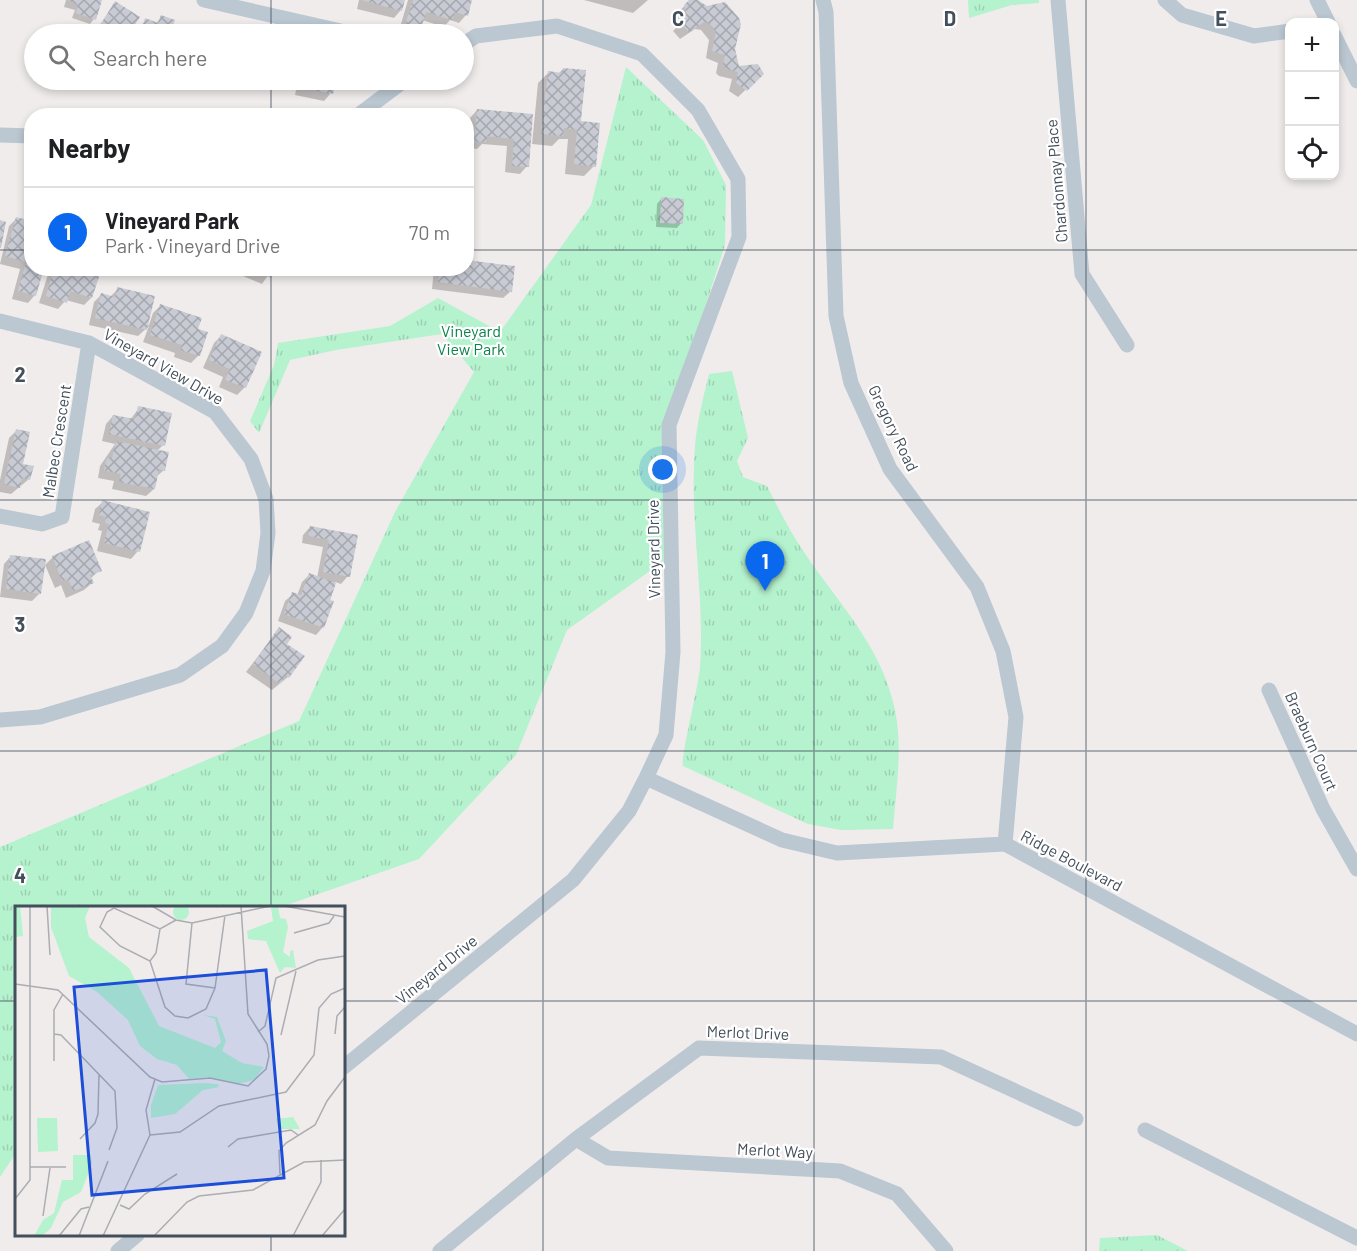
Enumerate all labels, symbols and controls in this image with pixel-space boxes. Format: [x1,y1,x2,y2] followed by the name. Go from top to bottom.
[672,6,684,30] text: C
[944,6,956,30] text: D
[1215,6,1227,30] text: E
[1285,18,1339,180] map controls
[1285,18,1339,72] button: +
[24,24,474,90] search box
[45,41,78,74] icon: search
[93,44,207,70] text: Search here
[1285,72,1339,126] button: −
[1041,119,1071,243] street label: Chardonnay Place
[1285,126,1339,180] button: locate
[48,132,130,163] text: Nearby
[105,207,240,233] text: Vineyard Park
[64,220,71,244] text: 1
[409,220,450,244] text: 70 m
[105,233,280,257] text: Park · Vineyard Drive
[437,321,505,358] park label: Vineyard View Park
[101,324,227,408] street label: Vineyard View Drive
[14,362,26,386] text: 2
[865,382,923,474] street label: Gregory Road
[38,383,74,499] street label: Malbec Crescent
[648,455,677,484] your location
[643,499,663,599] street label: Vineyard Drive
[746,542,784,591] pin: 1
[15,612,25,636] text: 3
[1282,689,1342,793] street label: Braeburn Court
[1018,825,1126,895] street label: Ridge Boulevard
[14,863,26,887] text: 4
[15,906,345,1236] inset map
[392,930,480,1008] street label: Vineyard Drive
[706,1021,790,1043] street label: Merlot Drive
[737,1139,814,1162] street label: Merlot Way

